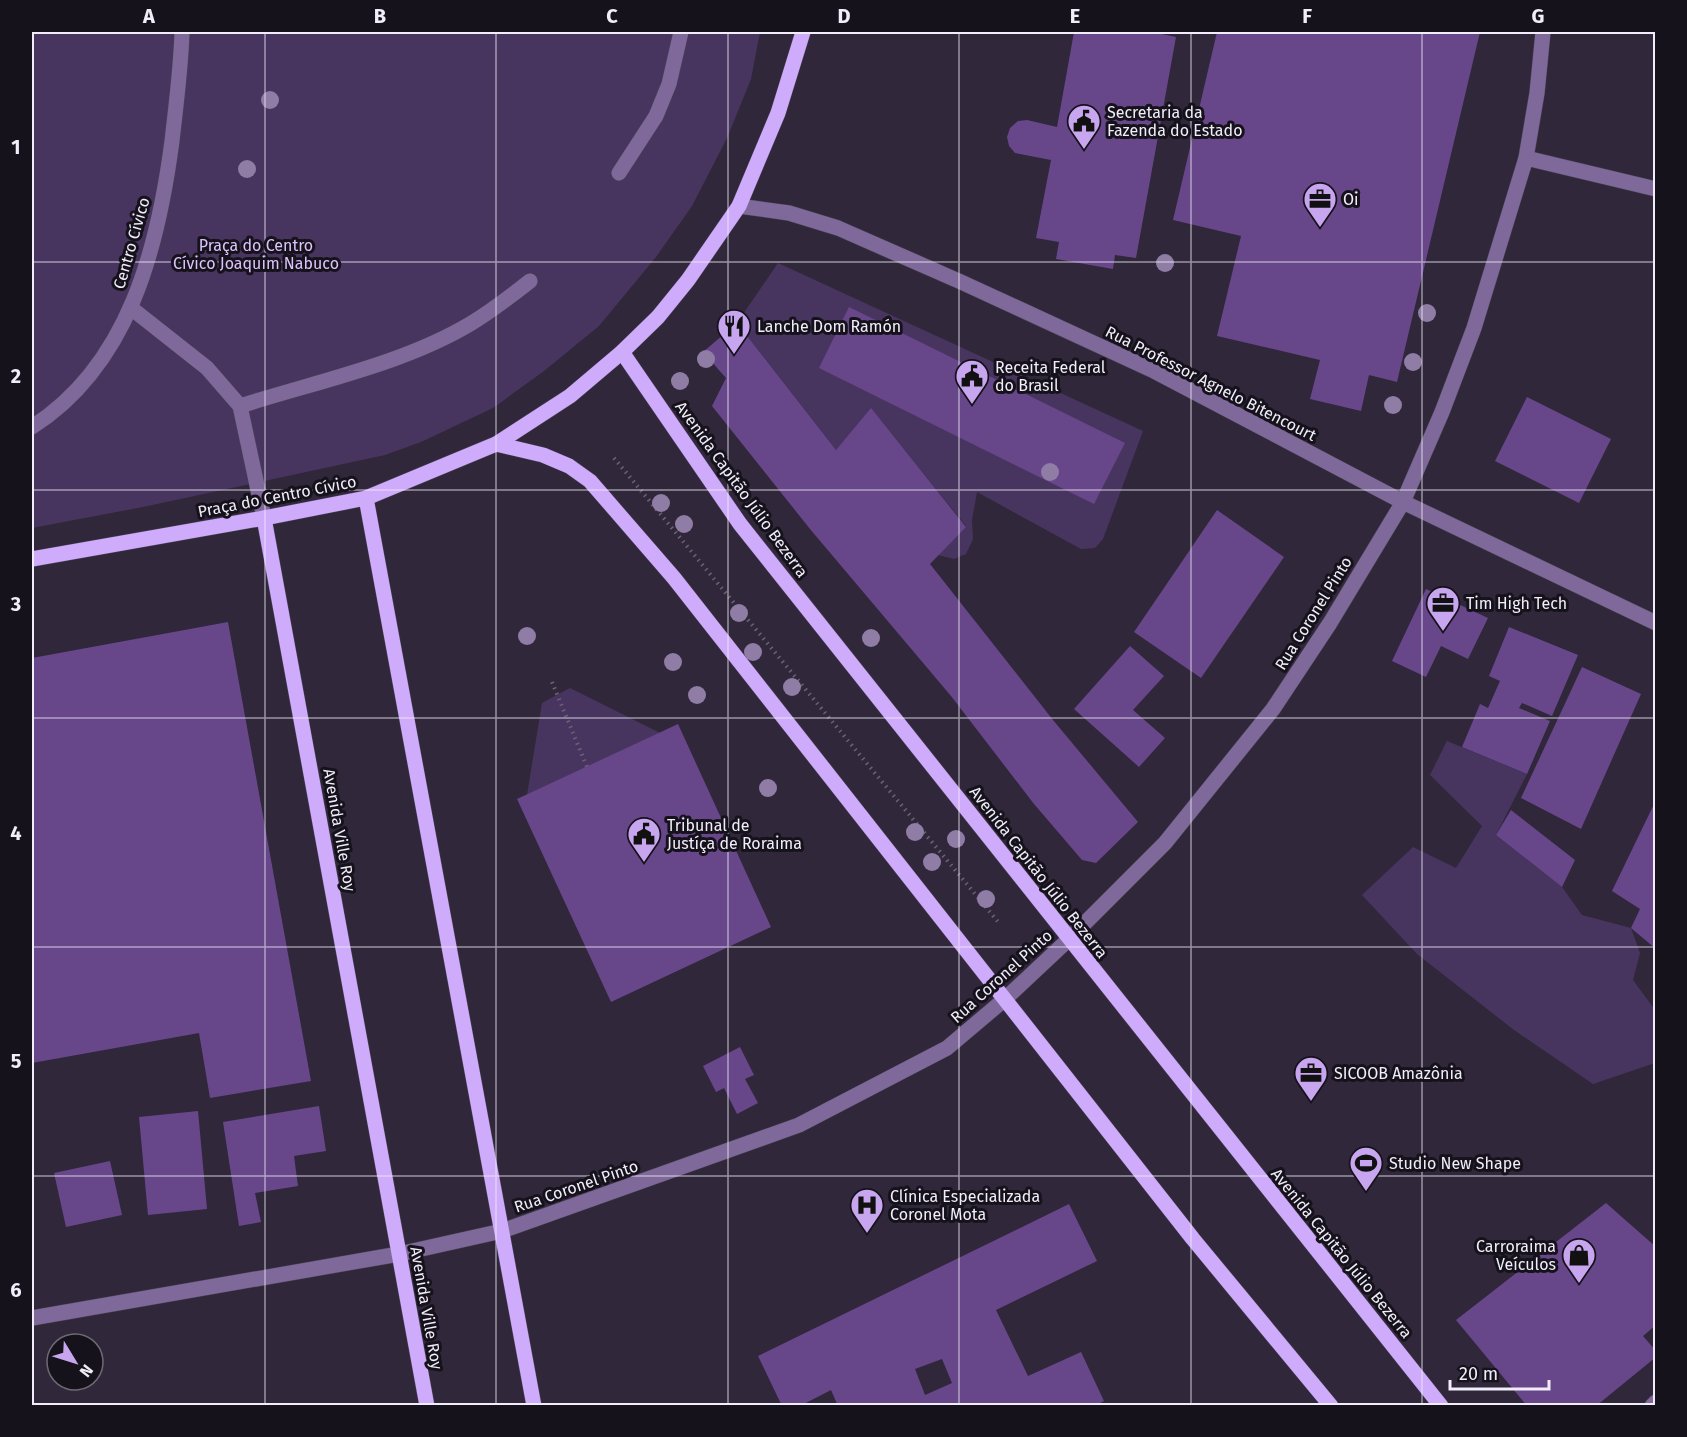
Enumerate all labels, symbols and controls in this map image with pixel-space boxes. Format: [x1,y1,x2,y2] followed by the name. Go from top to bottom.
[142,4,156,28] text: A
[374,4,386,28] text: B
[606,4,618,28] text: C
[837,4,851,28] text: D
[1070,4,1080,28] text: E
[1302,4,1312,28] text: F
[1532,4,1544,28] text: G
[1066,103,1102,150] public building icon: Secretaria da Fazenda do Estado
[1107,103,1242,140] place label: Secretaria da Fazenda do Estado
[11,135,21,159] text: 1
[1302,181,1338,228] office icon: Oi
[1343,190,1359,209] place label: Oi
[109,195,154,291] street label: Centro Cívico
[173,236,339,273] park label: Praça do Centro Cívico Joaquim Nabuco
[716,308,752,355] restaurant icon: Lanche Dom Ramón
[757,317,901,336] place label: Lanche Dom Ramón
[1102,322,1320,445] street label: Rua Professor Agnelo Bitencourt
[954,358,990,405] public building icon: Receita Federal do Brasil
[995,358,1106,395] place label: Receita Federal do Brasil
[11,364,21,388] text: 2
[671,398,812,581] street label: Avenida Capitão Júlio Bezerra
[196,472,358,522] street label: Praça do Centro Cívico
[1271,553,1356,673] street label: Rua Coronel Pinto
[1425,585,1461,632] office icon: Tim High Tech
[10,592,21,616] text: 3
[1466,594,1567,613] place label: Tim High Tech
[319,767,360,893] street label: Avenida Ville Roy
[966,783,1112,962] street label: Avenida Capitão Júlio Bezerra
[626,816,662,863] public building icon: Tribunal de Justíça de Roraima
[667,816,802,854] place label: Tribunal de Justíça de Roraima
[10,821,22,845] text: 4
[947,926,1056,1027] street label: Rua Coronel Pinto
[11,1049,22,1073] text: 5
[1293,1055,1329,1102] office icon: SICOOB Amazônia
[1334,1064,1463,1083] place label: SICOOB Amazônia
[1348,1145,1384,1192] sports icon: Studio New Shape
[1389,1154,1521,1173] place label: Studio New Shape
[512,1156,641,1217] street label: Rua Coronel Pinto
[1267,1165,1416,1342] street label: Avenida Capitão Júlio Bezerra
[849,1187,885,1234] hospital icon: Clínica Especializada Coronel Mota
[890,1187,1040,1224] place label: Clínica Especializada Coronel Mota
[1476,1237,1556,1274] place label: Carroraima Veículos
[1561,1237,1597,1284] shop icon: Carroraima Veículos
[406,1245,447,1371] street label: Avenida Ville Roy
[10,1278,22,1302] text: 6
[45,1332,105,1392] north arrow
[1450,1353,1549,1391] scale bar
[76,1361,97,1381] text: N
[1459,1363,1498,1385] text: 20 m

